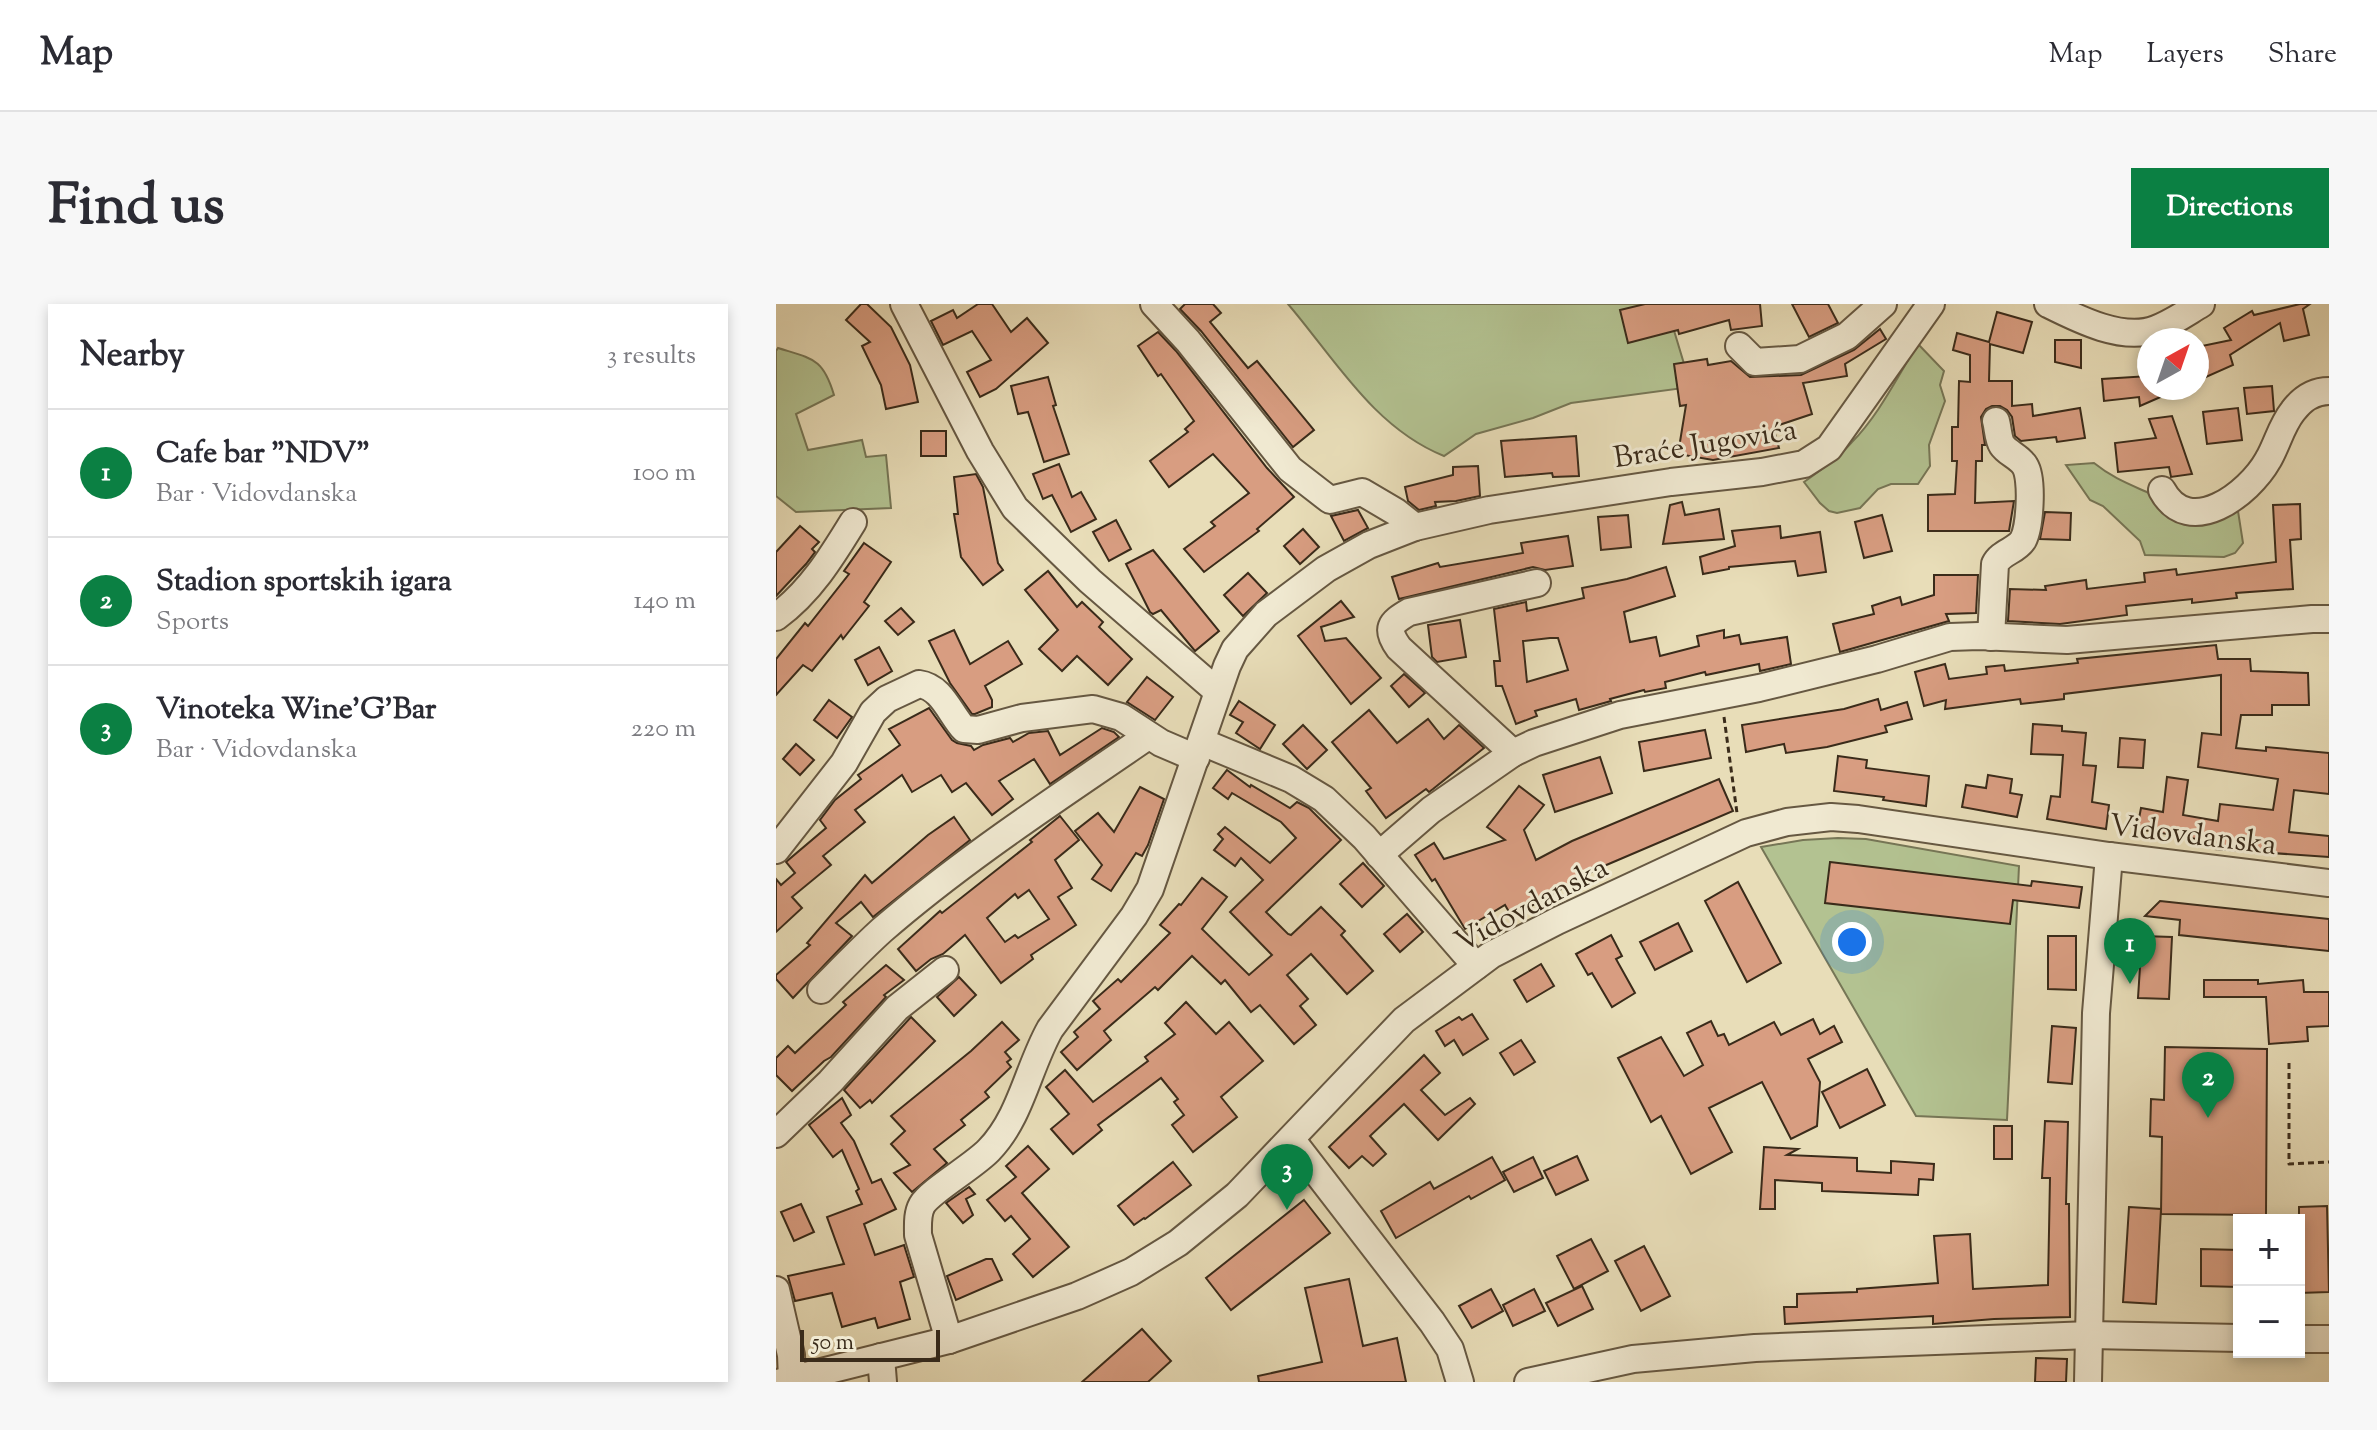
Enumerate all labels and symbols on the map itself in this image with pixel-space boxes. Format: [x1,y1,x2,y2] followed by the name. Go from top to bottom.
[2137,328,2209,400] north arrow
[1611,410,1800,481] street label: Braće Jugovića
[2107,805,2279,868] street label: Vidovdanska
[1448,848,1617,965] street label: Vidovdanska
[2104,918,2156,984] pin: 1
[1832,922,1872,962] your location
[2182,1052,2234,1118] pin: 2
[1261,1144,1313,1210] pin: 3
[800,1326,940,1362] scale bar

